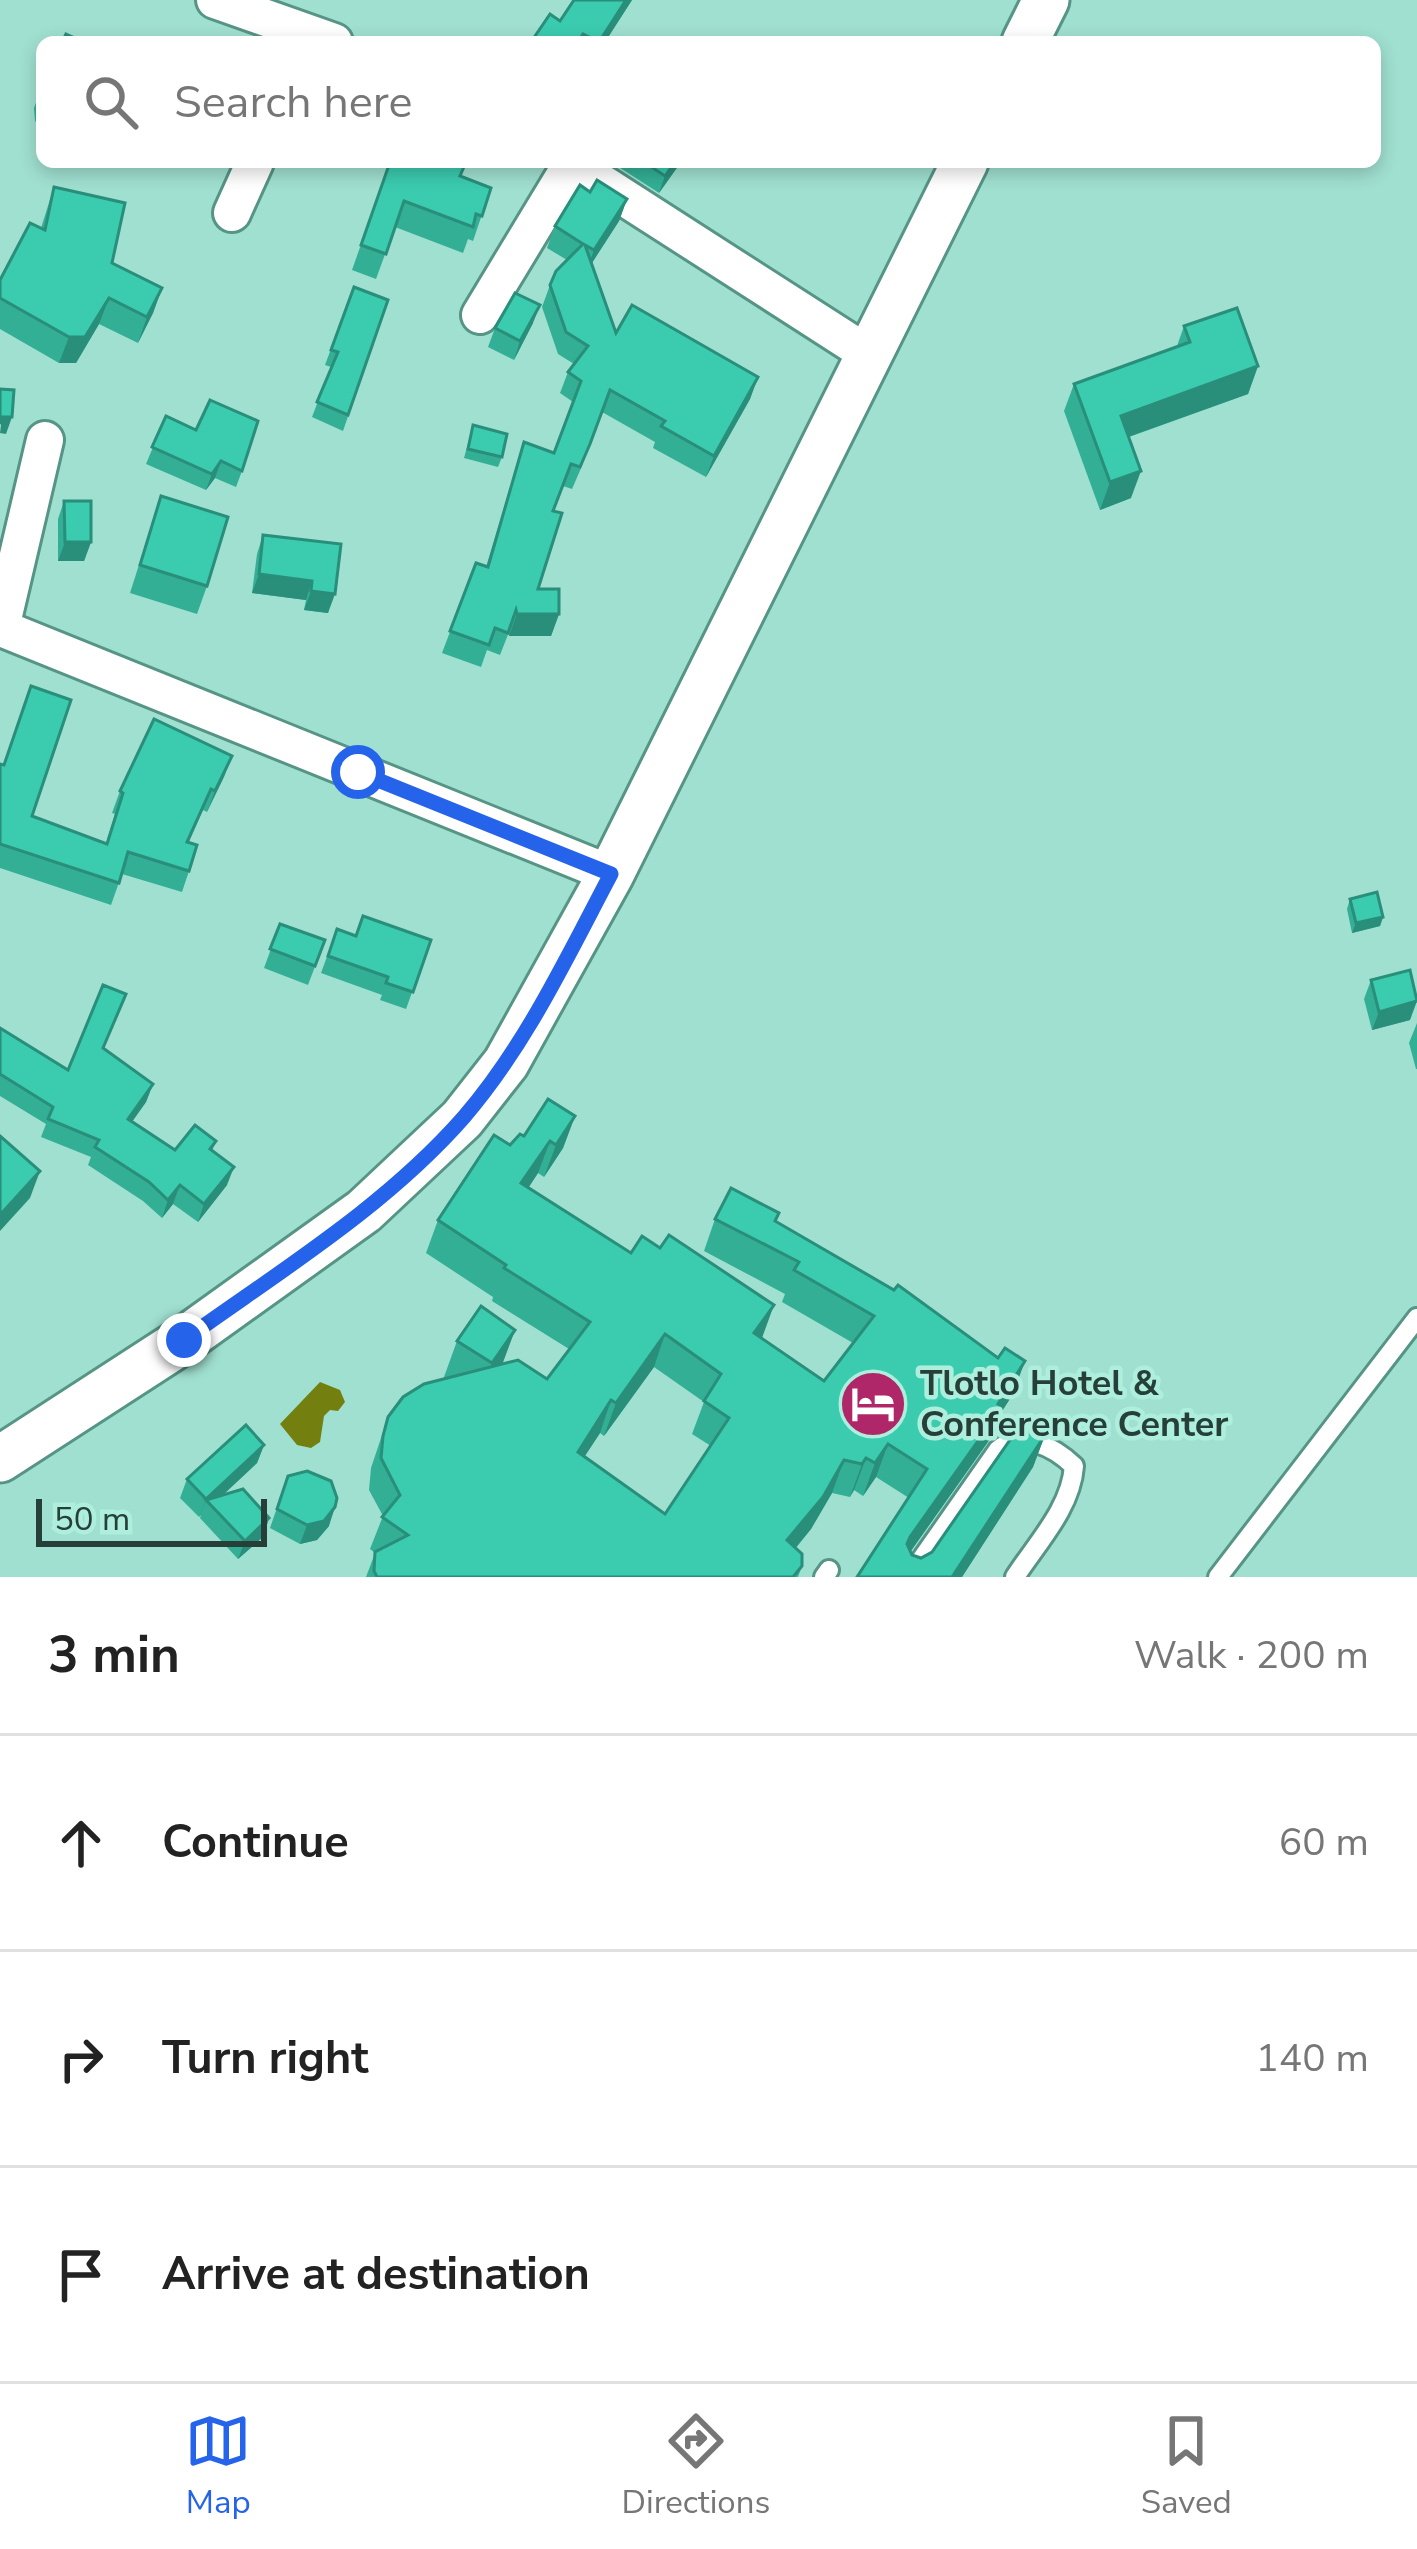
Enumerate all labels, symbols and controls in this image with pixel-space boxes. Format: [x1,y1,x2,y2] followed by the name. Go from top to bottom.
[36,36,1381,168] search box
[78,69,144,135] icon: search
[174,72,413,133] text: Search here
[331,745,385,799] route start
[157,1313,211,1367] route end
[920,1359,1228,1449] place label: Tlotlo Hotel & Conference Center
[838,1369,908,1439] hotel icon: Tlotlo Hotel & Conference Center
[36,1493,267,1546] scale bar
[54,1497,130,1542] text: 50 m
[48,1620,180,1690] text: 3 min
[1134,1629,1369,1682] text: Walk · 200 m
[48,1810,114,1876] icon: ahead
[162,1812,349,1873] text: Continue
[1279,1816,1369,1869] text: 60 m
[48,2026,114,2092] icon: right
[162,2028,369,2089] text: Turn right
[1255,2032,1369,2085] text: 140 m
[48,2242,114,2308] icon: arrive
[162,2244,590,2305] text: Arrive at destination
[185,2408,251,2525] tab: Map
[622,2408,770,2525] tab: Directions
[1141,2408,1232,2525] tab: Saved

